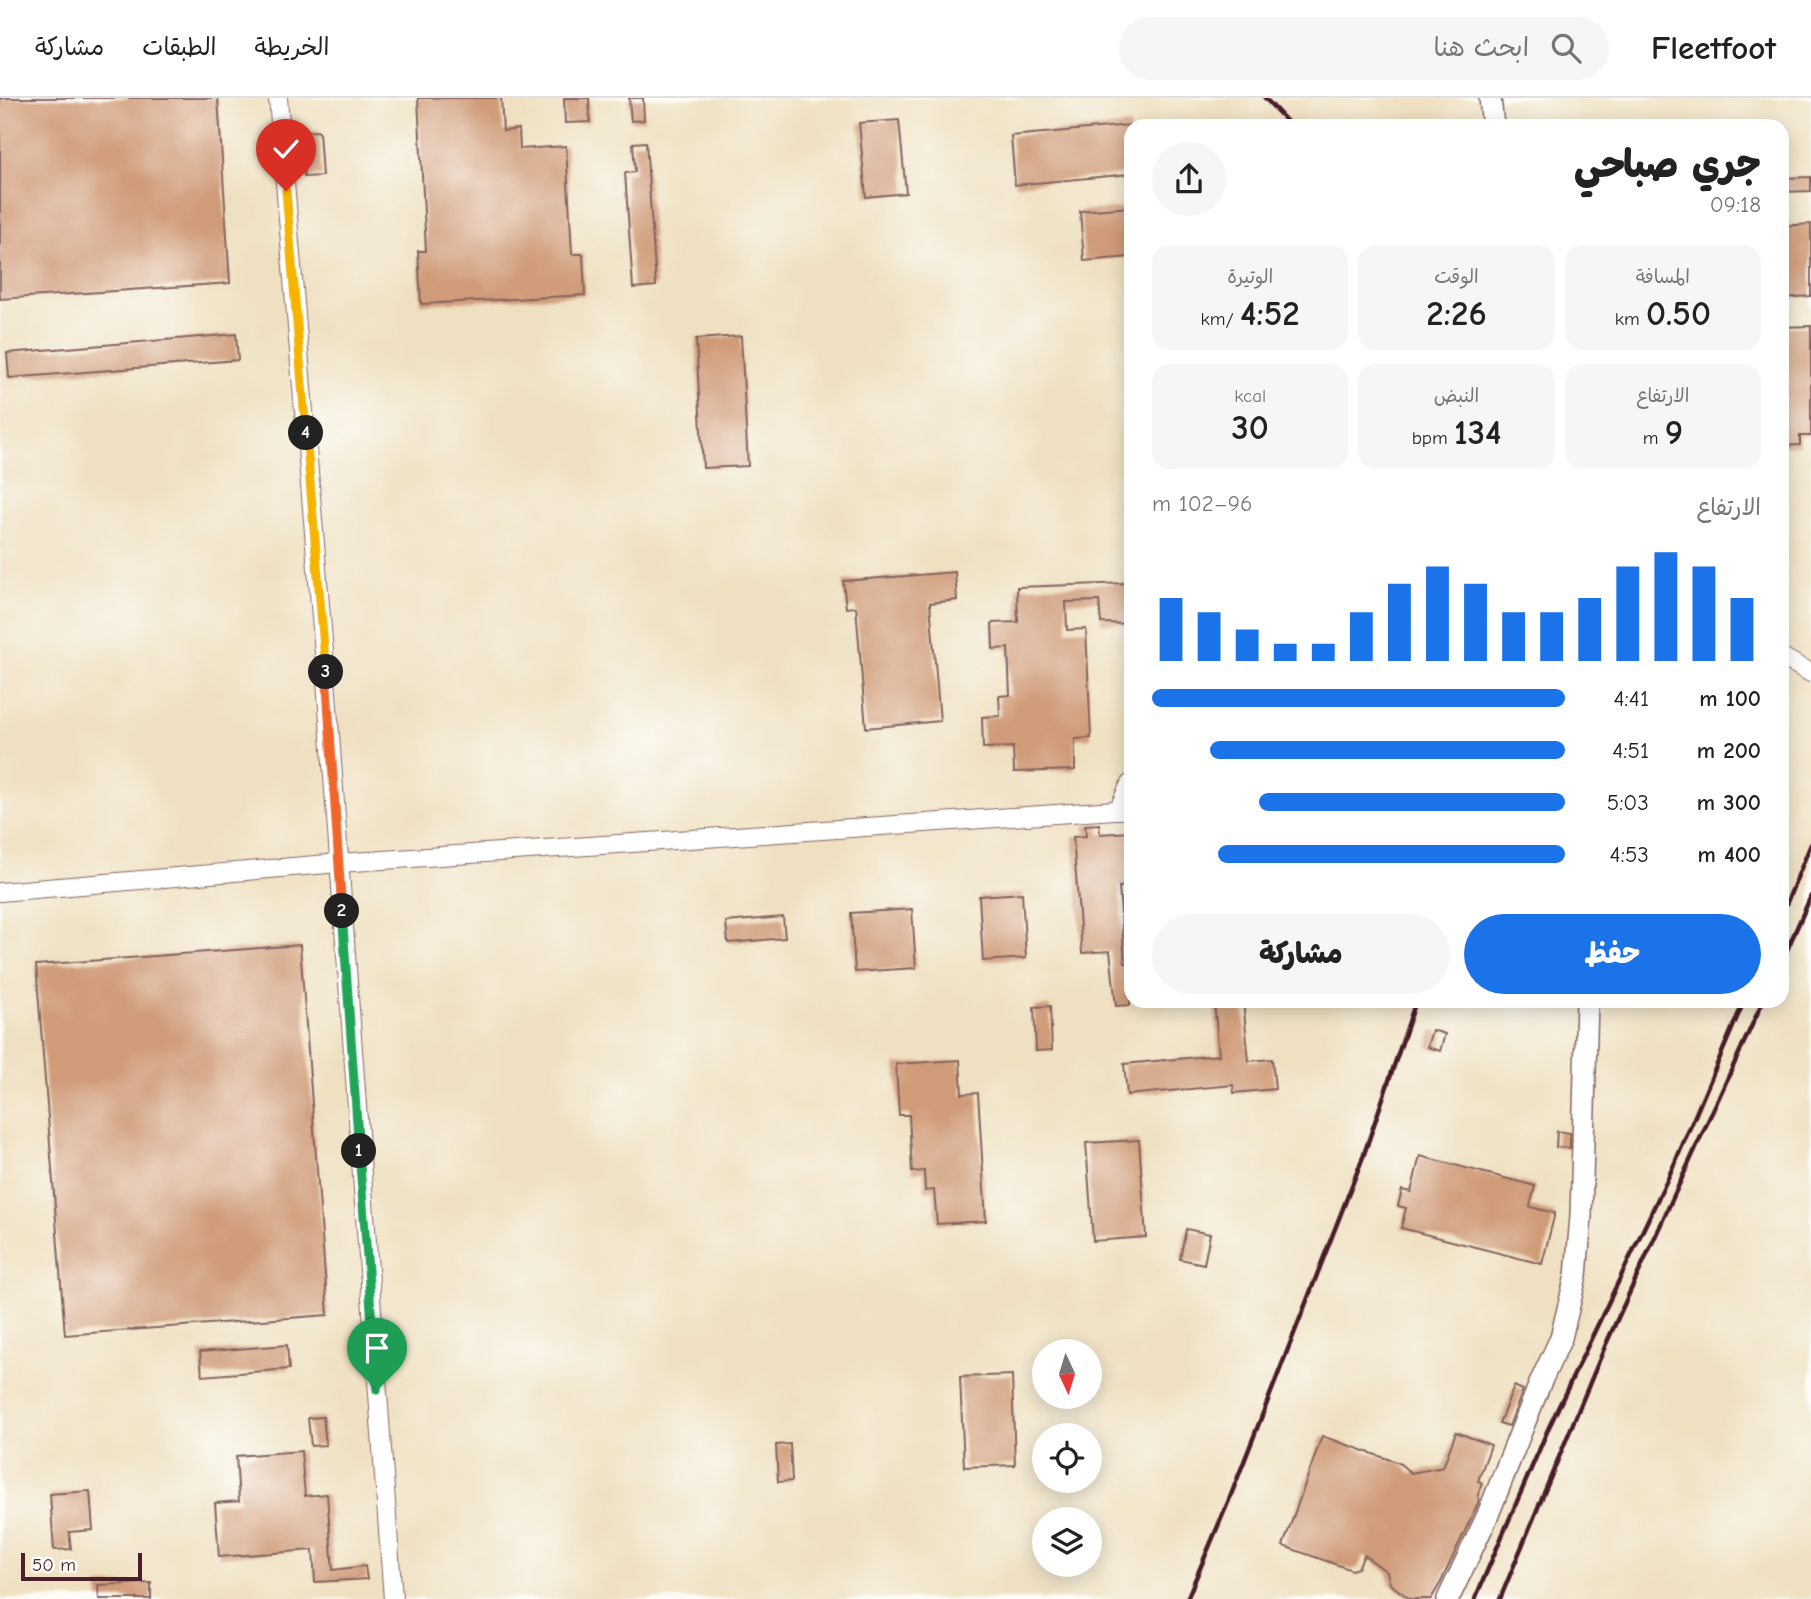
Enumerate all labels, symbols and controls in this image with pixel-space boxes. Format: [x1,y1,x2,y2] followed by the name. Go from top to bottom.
[1119,17,1609,80] search box
[1547,29,1585,67] icon: search
[1651,29,1776,67] text: Fleetfoot
[35,33,104,61] text: مشاركة
[142,33,217,61] text: الطبقات
[255,33,329,61] text: الخريطة
[1433,33,1529,63] text: ابحث هنا
[256,119,316,191] pin
[267,130,305,168] icon: check
[1152,142,1226,216] button: share
[1574,143,1761,187] text: جري صباحي
[1710,191,1761,218] text: 09:18
[1227,266,1273,288] text: الوتيرة
[1434,266,1479,288] text: الوقت
[1636,266,1690,288] text: المسافة
[1240,293,1300,334] text: 4:52
[1426,293,1487,334] text: 2:26
[1646,293,1711,334] text: 0.50
[1201,308,1240,330] text: /km
[1615,308,1646,330] text: km
[1234,385,1266,407] text: kcal
[1434,385,1479,407] text: النبض
[1636,385,1689,407] text: الارتفاع
[1232,407,1269,448] text: 30
[1454,412,1501,453] text: 134
[1665,412,1683,453] text: 9
[288,416,324,450] pin: 4
[301,421,310,443] text: 4
[1412,427,1454,449] text: bpm
[1643,427,1665,449] text: m
[1152,490,1252,517] text: 96–102 m
[1697,494,1761,521] text: الارتفاع
[308,654,344,690] pin: 3
[321,660,330,682] text: 3
[1613,685,1649,712] text: 4:41
[1699,685,1761,712] text: 100 m
[1612,737,1649,764] text: 4:51
[1697,737,1761,764] text: 200 m
[1607,789,1649,816] text: 5:03
[1697,789,1761,816] text: 300 m
[1610,841,1649,868] text: 4:53
[1697,841,1761,868] text: 400 m
[324,894,360,928] pin: 2
[337,899,346,921] text: 2
[1152,914,1450,994] button: مشاركة
[1464,914,1761,994] button: حفظ
[342,1134,376,1168] pin: 1
[355,1139,362,1161] text: 1
[347,1318,407,1390] pin
[358,1329,396,1367] icon: arrive
[1032,1339,1102,1409] north arrow
[1032,1339,1102,1577] map controls
[1032,1423,1102,1493] button: locate
[1032,1507,1102,1577] button: layers
[21,1550,142,1582] scale bar
[32,1554,76,1576] text: 50 m

